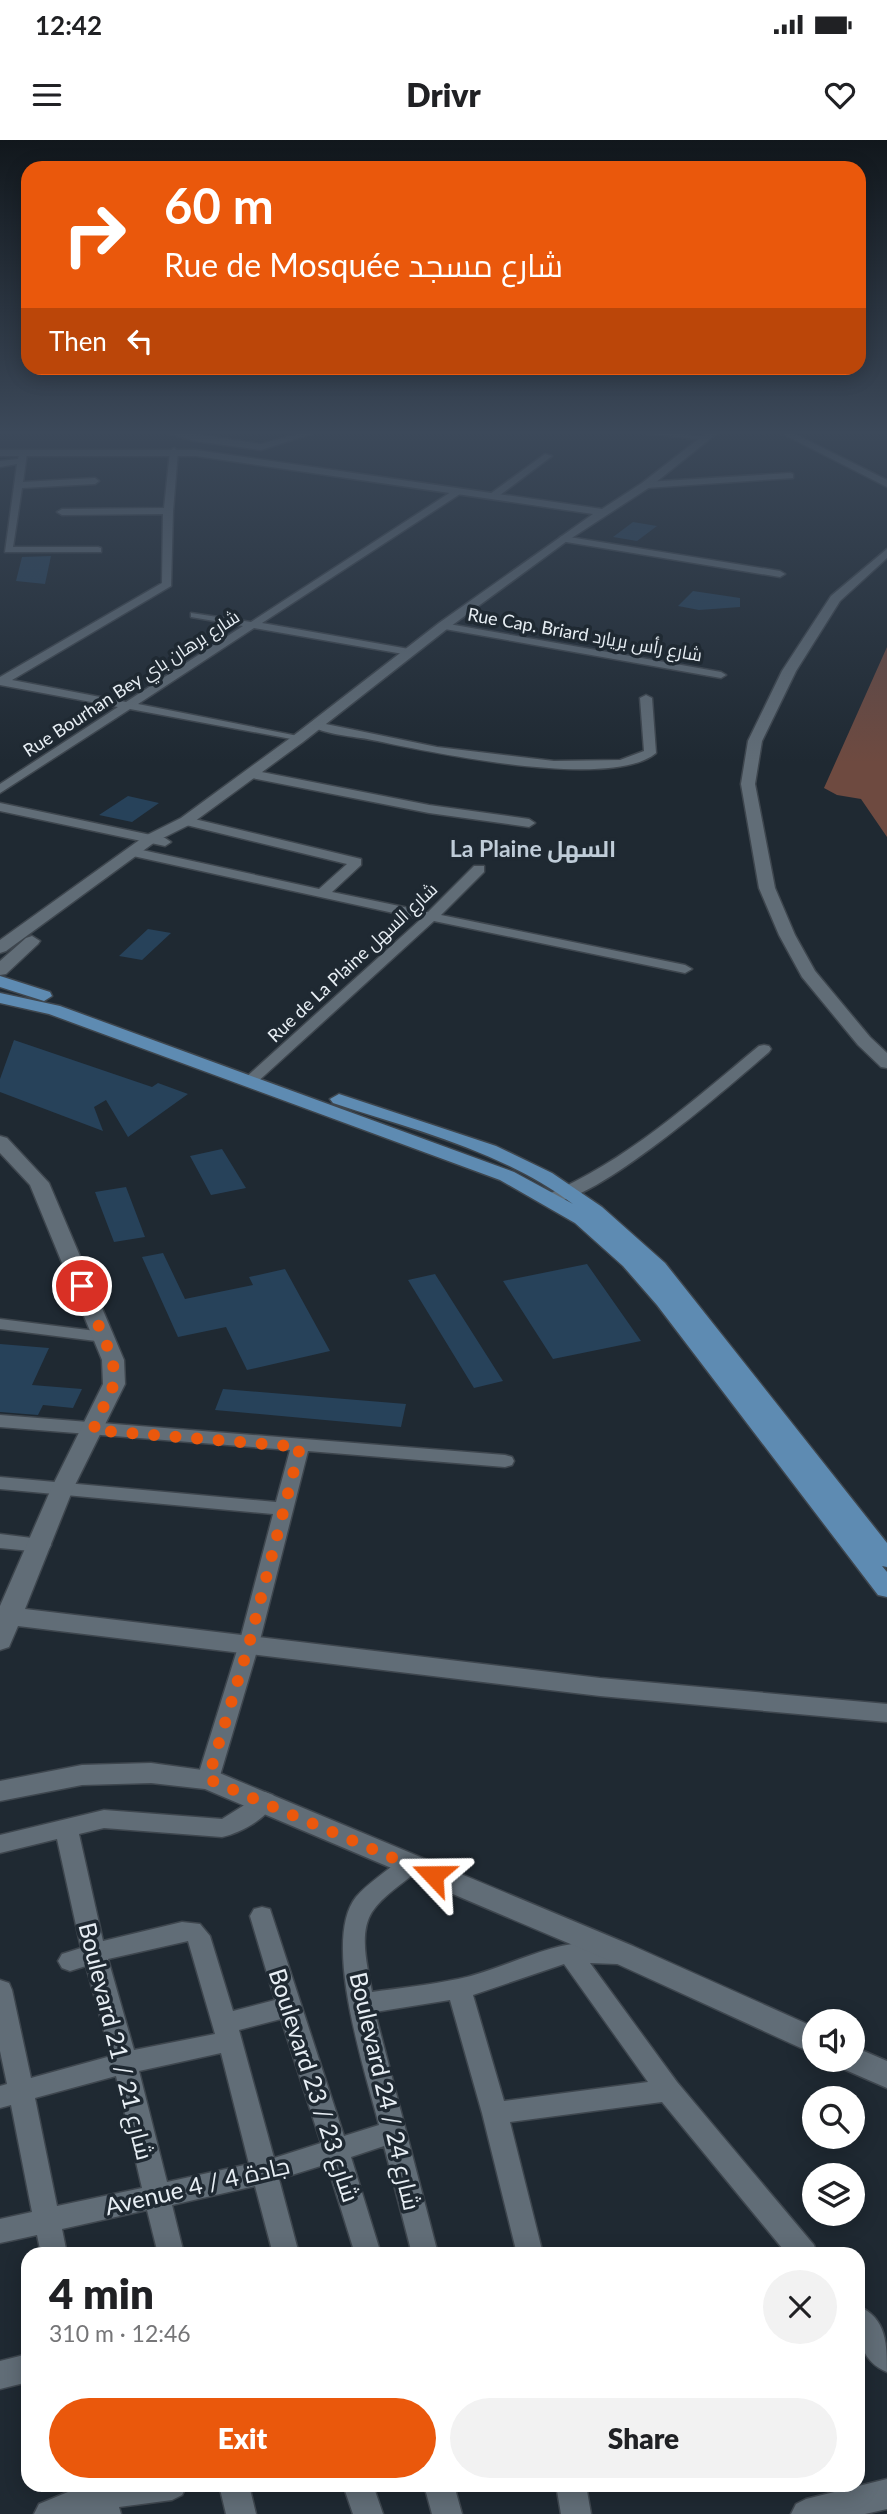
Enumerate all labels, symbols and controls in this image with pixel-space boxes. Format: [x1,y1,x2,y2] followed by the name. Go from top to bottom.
[35,9,102,41] text: 12:42
[406,75,481,114] text: Drivr
[28,76,66,114] icon: menu
[821,76,859,114] icon: heart
[164,176,274,234] text: 60 m
[49,189,140,280] icon: right
[164,245,563,284] text: Rue de Mosquée شارع مسجد
[121,322,159,360] icon: left
[49,325,107,357] text: Then
[466,603,704,667] street label: Rue Cap. Briard شارع رأس بريارد
[19,605,245,765] street label: Rue Bourhan Bey شارع برهان باي
[450,834,616,863] district label: La Plaine السهل
[263,878,443,1048] street label: Rue de La Plaine شارع السهل
[52,1256,112,1316] pin
[63,1267,101,1305] icon: arrive
[396,1838,470,1912] position arrow
[71,1919,161,2163] street label: Boulevard 21 / شارع 21
[261,1965,366,2206] street label: Boulevard 23 / شارع 23
[342,1969,428,2214] street label: Boulevard 24 / شارع 24
[802,2009,865,2226] map controls
[802,2009,865,2072] button: sound
[802,2086,865,2149] button: search
[102,2150,292,2220] street label: Avenue 4 / جادة 4
[802,2163,865,2226] button: layers
[49,2268,154,2318] text: 4 min
[763,2270,837,2344] button: close
[49,2319,191,2347] text: 310 m · 12:46
[49,2398,436,2478] button: Exit
[450,2398,837,2478] button: Share

